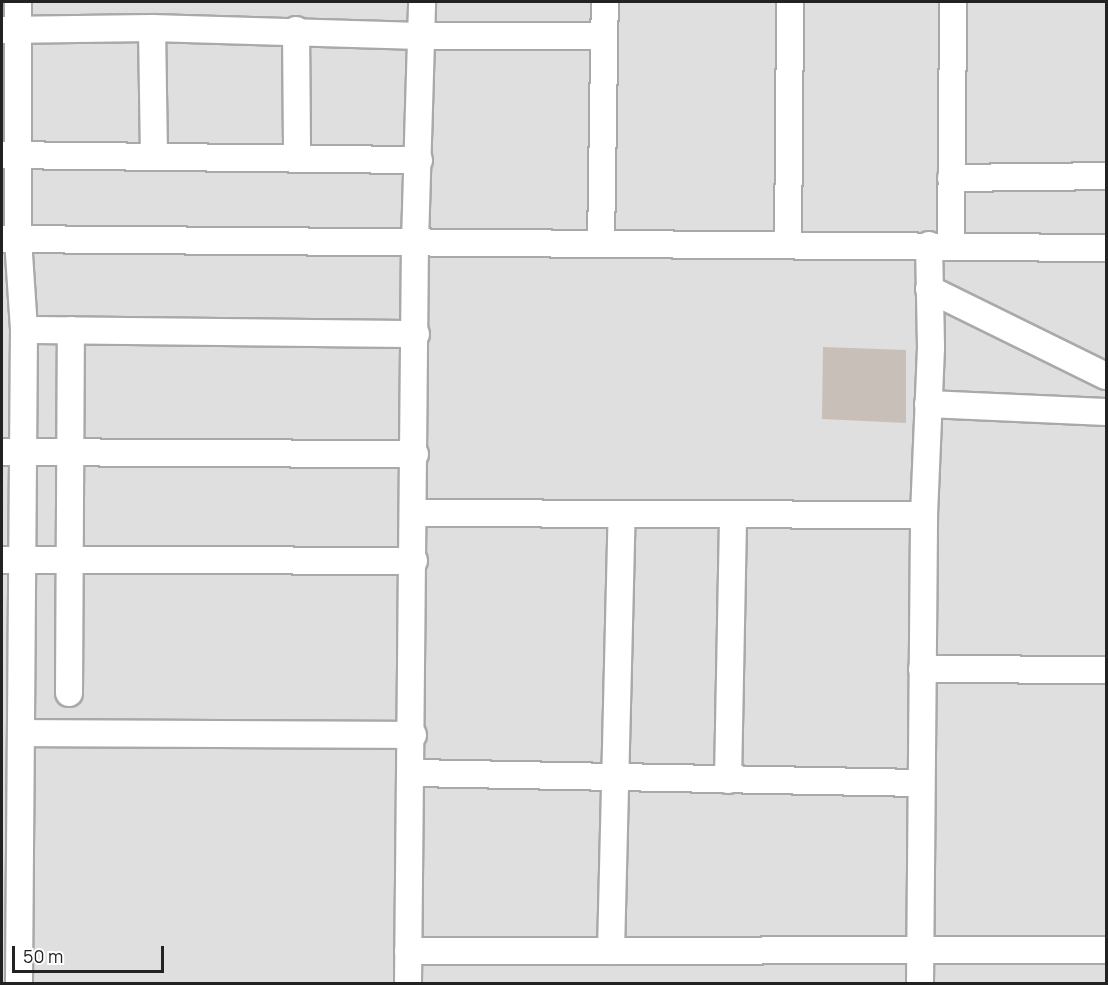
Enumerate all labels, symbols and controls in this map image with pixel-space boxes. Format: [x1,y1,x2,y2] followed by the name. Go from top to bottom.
[15,934,166,972] scale bar
[23,944,63,968] text: 50 m

